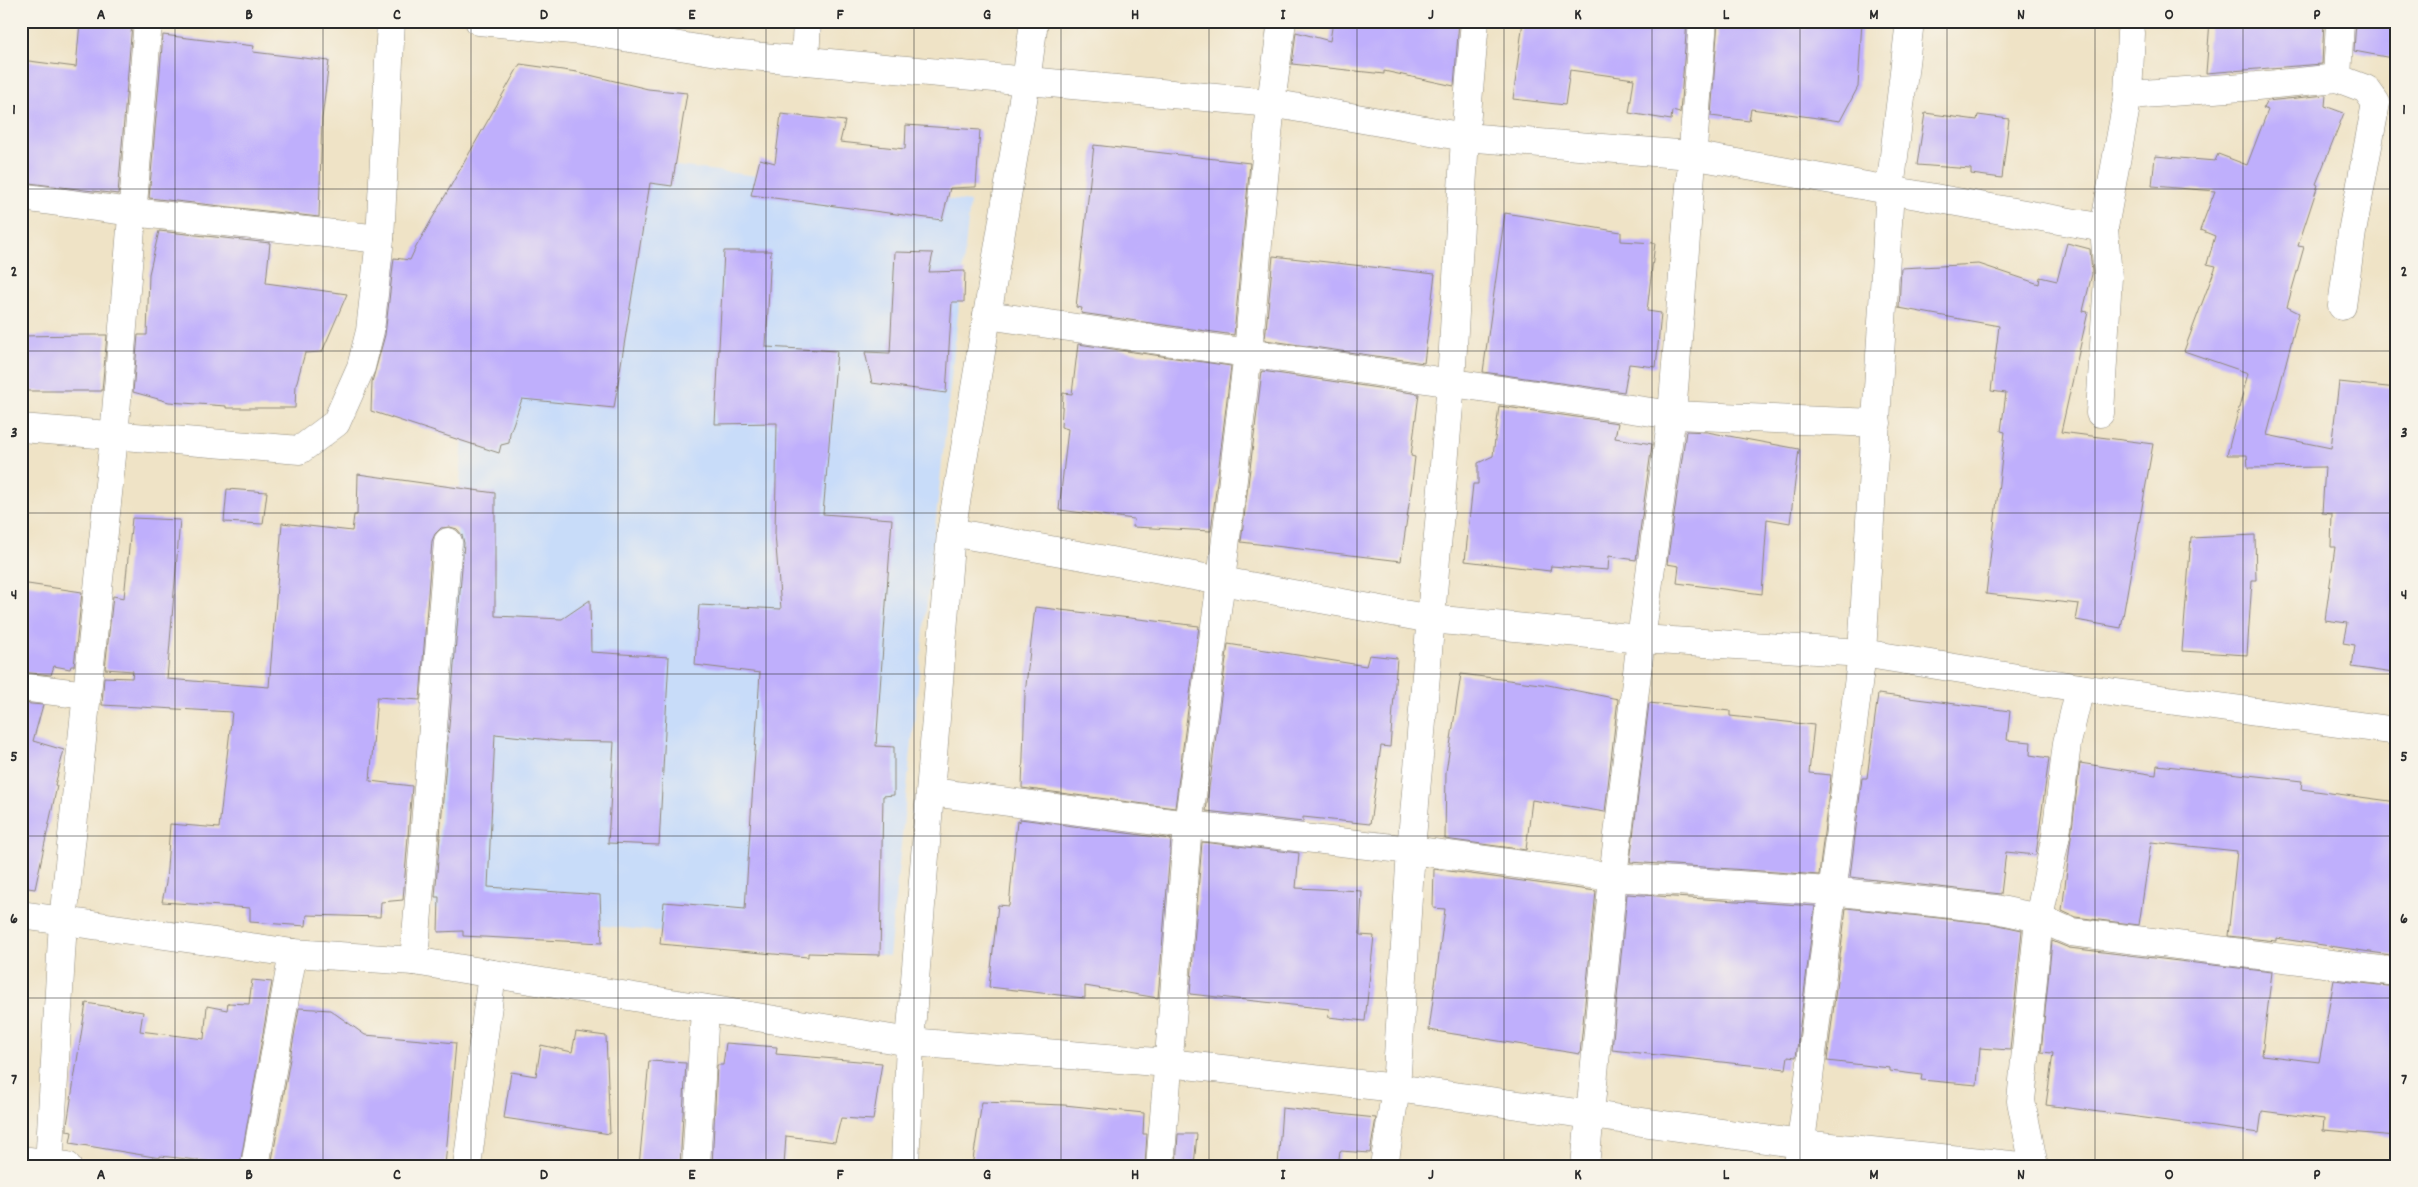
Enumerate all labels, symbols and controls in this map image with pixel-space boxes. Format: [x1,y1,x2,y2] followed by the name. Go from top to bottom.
[97,4,106,27] text: A
[245,4,253,27] text: B
[393,4,401,27] text: C
[540,4,549,27] text: D
[688,4,696,27] text: E
[836,4,844,27] text: F
[983,4,991,27] text: G
[1131,4,1139,27] text: H
[1281,4,1287,27] text: I
[1428,4,1434,27] text: J
[1574,4,1582,27] text: K
[1723,4,1730,27] text: L
[1869,4,1879,27] text: M
[2017,4,2025,27] text: N
[2164,4,2174,27] text: O
[2313,4,2321,27] text: P
[12,99,16,122] text: 1
[2402,99,2406,122] text: 1
[11,261,18,284] text: 2
[2401,261,2408,284] text: 2
[10,422,18,445] text: 3
[2400,422,2408,445] text: 3
[11,584,17,607] text: 4
[2401,584,2407,607] text: 4
[10,746,18,769] text: 5
[2400,746,2408,769] text: 5
[10,908,18,931] text: 6
[2400,908,2408,931] text: 6
[11,1069,17,1092] text: 7
[2401,1069,2407,1092] text: 7
[97,1164,106,1187] text: A
[245,1164,253,1187] text: B
[393,1164,401,1187] text: C
[540,1164,549,1187] text: D
[688,1164,696,1187] text: E
[836,1164,844,1187] text: F
[983,1164,991,1187] text: G
[1131,1164,1139,1187] text: H
[1281,1164,1287,1187] text: I
[1428,1164,1434,1187] text: J
[1574,1164,1582,1187] text: K
[1723,1164,1730,1187] text: L
[1869,1164,1879,1187] text: M
[2017,1164,2025,1187] text: N
[2164,1164,2174,1187] text: O
[2313,1164,2321,1187] text: P

